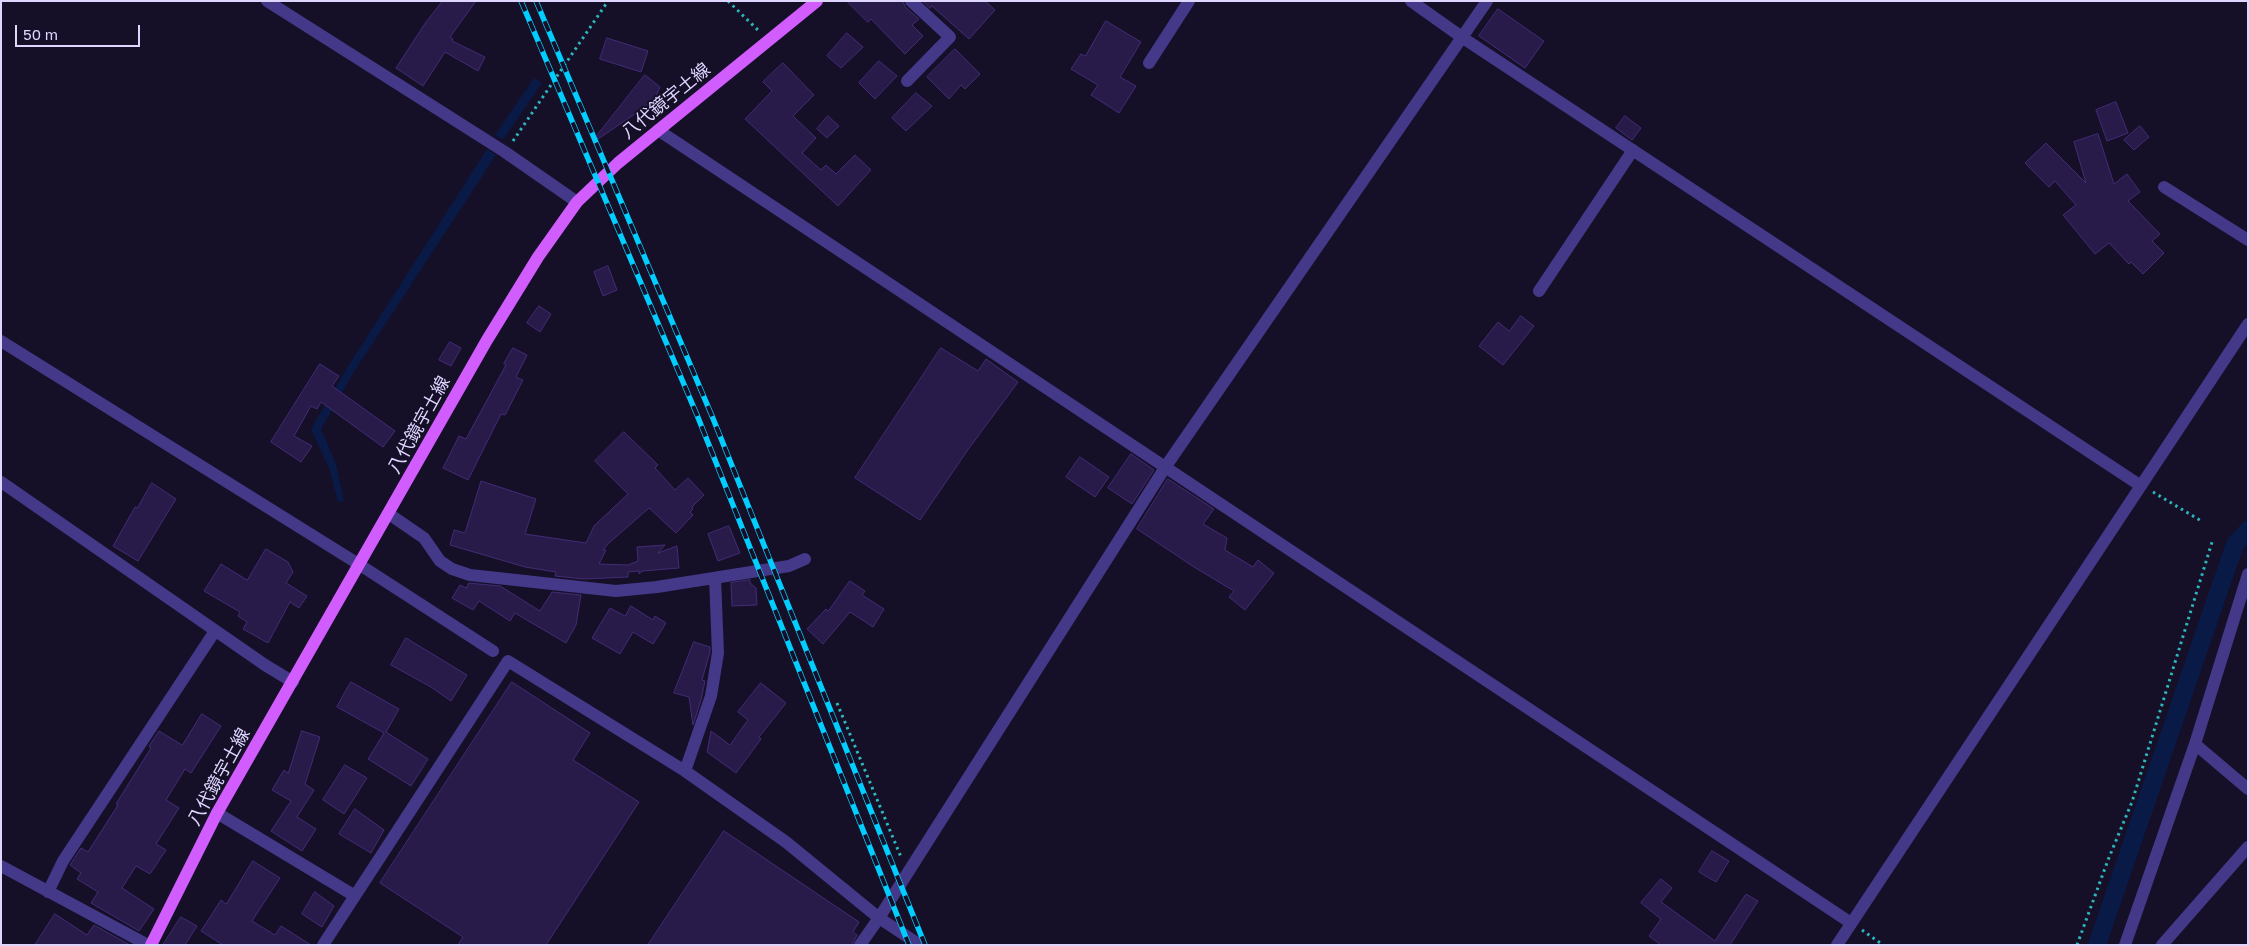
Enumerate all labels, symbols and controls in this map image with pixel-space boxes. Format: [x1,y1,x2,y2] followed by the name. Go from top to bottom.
[18,15,142,47] scale bar
[23,25,58,43] text: 50 m
[617,59,715,143] street label: 八代鏡宇土線
[383,373,455,477] street label: 八代鏡宇土線
[183,725,255,829] street label: 八代鏡宇土線

